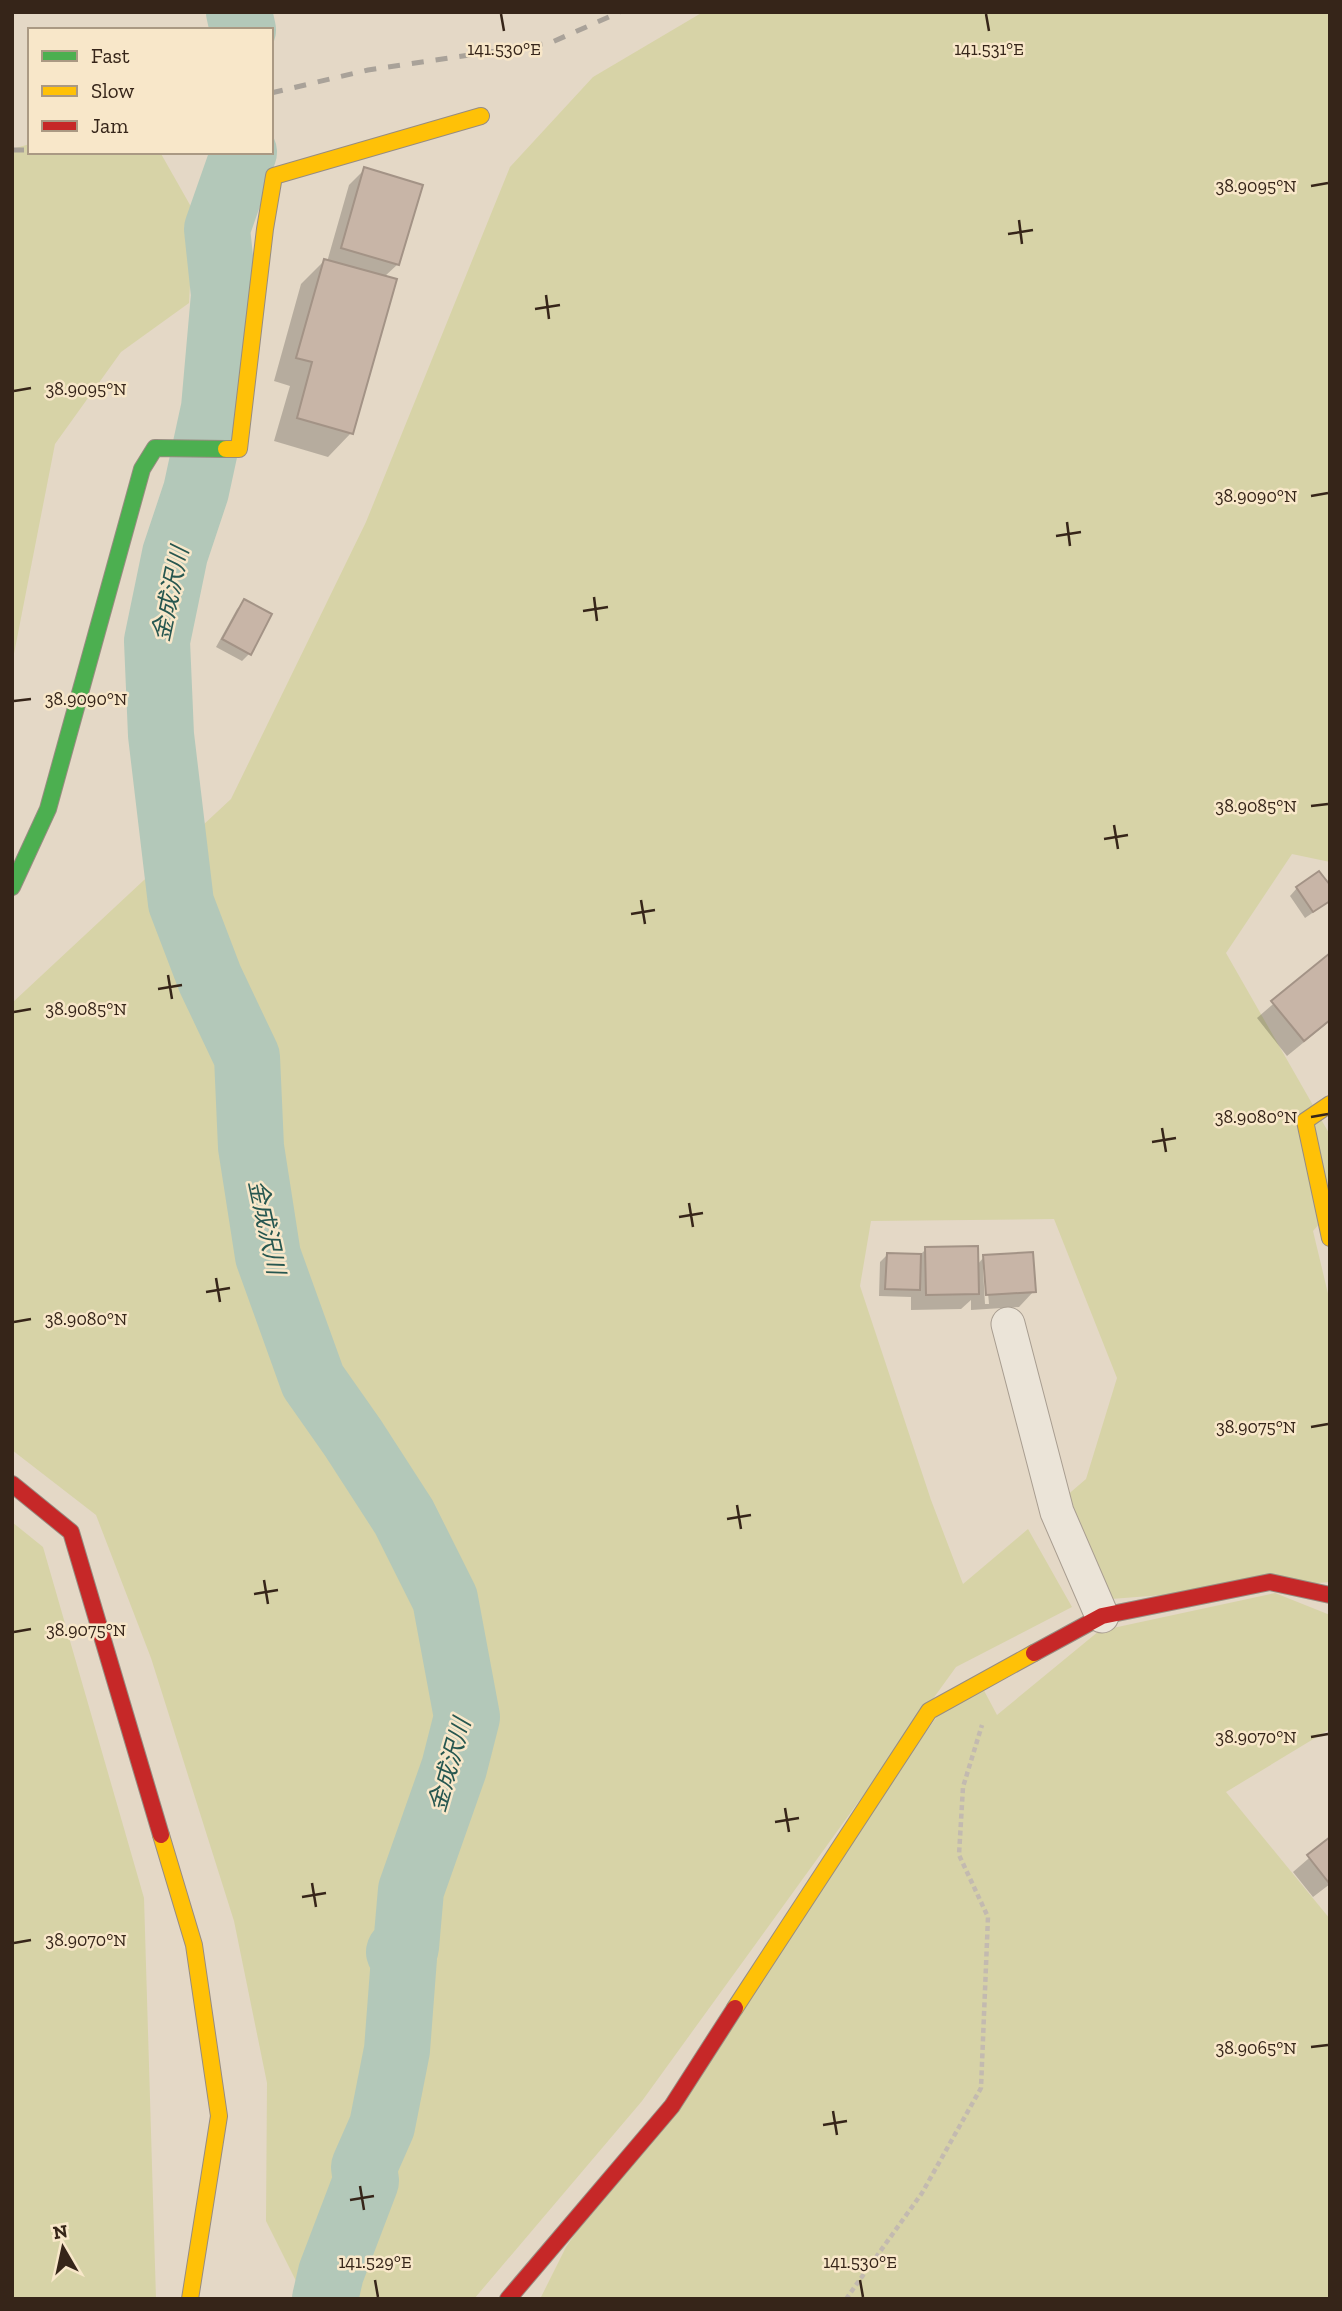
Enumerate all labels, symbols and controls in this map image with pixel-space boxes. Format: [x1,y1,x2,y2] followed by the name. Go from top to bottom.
[28,28,273,154] legend
[467,38,541,60] text: 141.530°E
[954,38,1024,60] text: 141.531°E
[91,43,130,68] text: Fast
[91,78,134,103] text: Slow
[91,113,128,138] text: Jam
[1215,175,1297,197] text: 38.9095°N
[45,378,127,400] text: 38.9095°N
[1215,485,1297,507] text: 38.9090°N
[146,541,195,644] water label: 金成沢川
[45,688,127,710] text: 38.9090°N
[1215,795,1297,817] text: 38.9085°N
[45,998,127,1020] text: 38.9085°N
[1215,1106,1297,1128] text: 38.9080°N
[243,1177,292,1280] water label: 金成沢川
[45,1308,127,1330] text: 38.9080°N
[1216,1416,1296,1438] text: 38.9075°N
[46,1619,126,1641] text: 38.9075°N
[422,1712,477,1815] water label: 金成沢川
[1215,1726,1297,1748] text: 38.9070°N
[45,1929,127,1951] text: 38.9070°N
[1215,2037,1297,2059] text: 38.9065°N
[28,2213,98,2283] north arrow
[51,2219,69,2244] text: N
[338,2251,412,2273] text: 141.529°E
[823,2251,897,2273] text: 141.530°E

